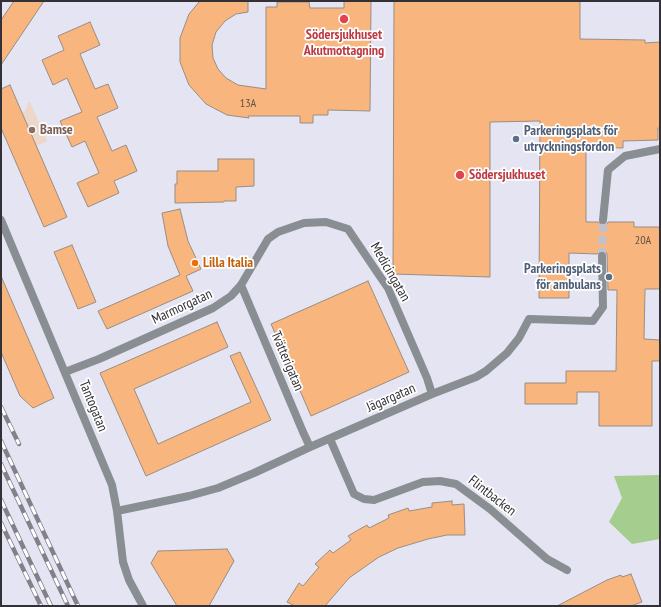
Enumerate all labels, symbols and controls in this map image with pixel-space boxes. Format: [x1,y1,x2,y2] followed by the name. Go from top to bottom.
[338,13,350,25] marker: Södersjukhuset Akutmottagning
[304,27,384,60] place label: Södersjukhuset Akutmottagning
[240,97,256,111] house number: 13A
[40,122,73,138] place label: Bamse
[524,123,618,156] place label: Parkeringsplats för utryckningsfordon
[27,125,37,135] marker: Bamse
[511,134,521,144] marker: Parkeringsplats för utryckningsfordon
[469,167,545,183] place label: Södersjukhuset
[454,169,466,181] marker: Södersjukhuset
[635,234,651,248] house number: 20A
[366,240,414,304] street label: Medicingatan
[203,255,253,271] place label: Lilla Italia
[190,258,200,268] marker: Lilla Italia
[524,261,601,294] place label: Parkeringsplats för ambulans
[604,272,614,282] marker: Parkeringsplats för ambulans
[149,286,215,328] street label: Marmorgatan
[267,329,307,393] street label: Tvätterigatan
[75,378,111,434] street label: Tantogatan
[364,380,418,416] street label: Jägargatan
[465,472,519,520] street label: Flintbacken

